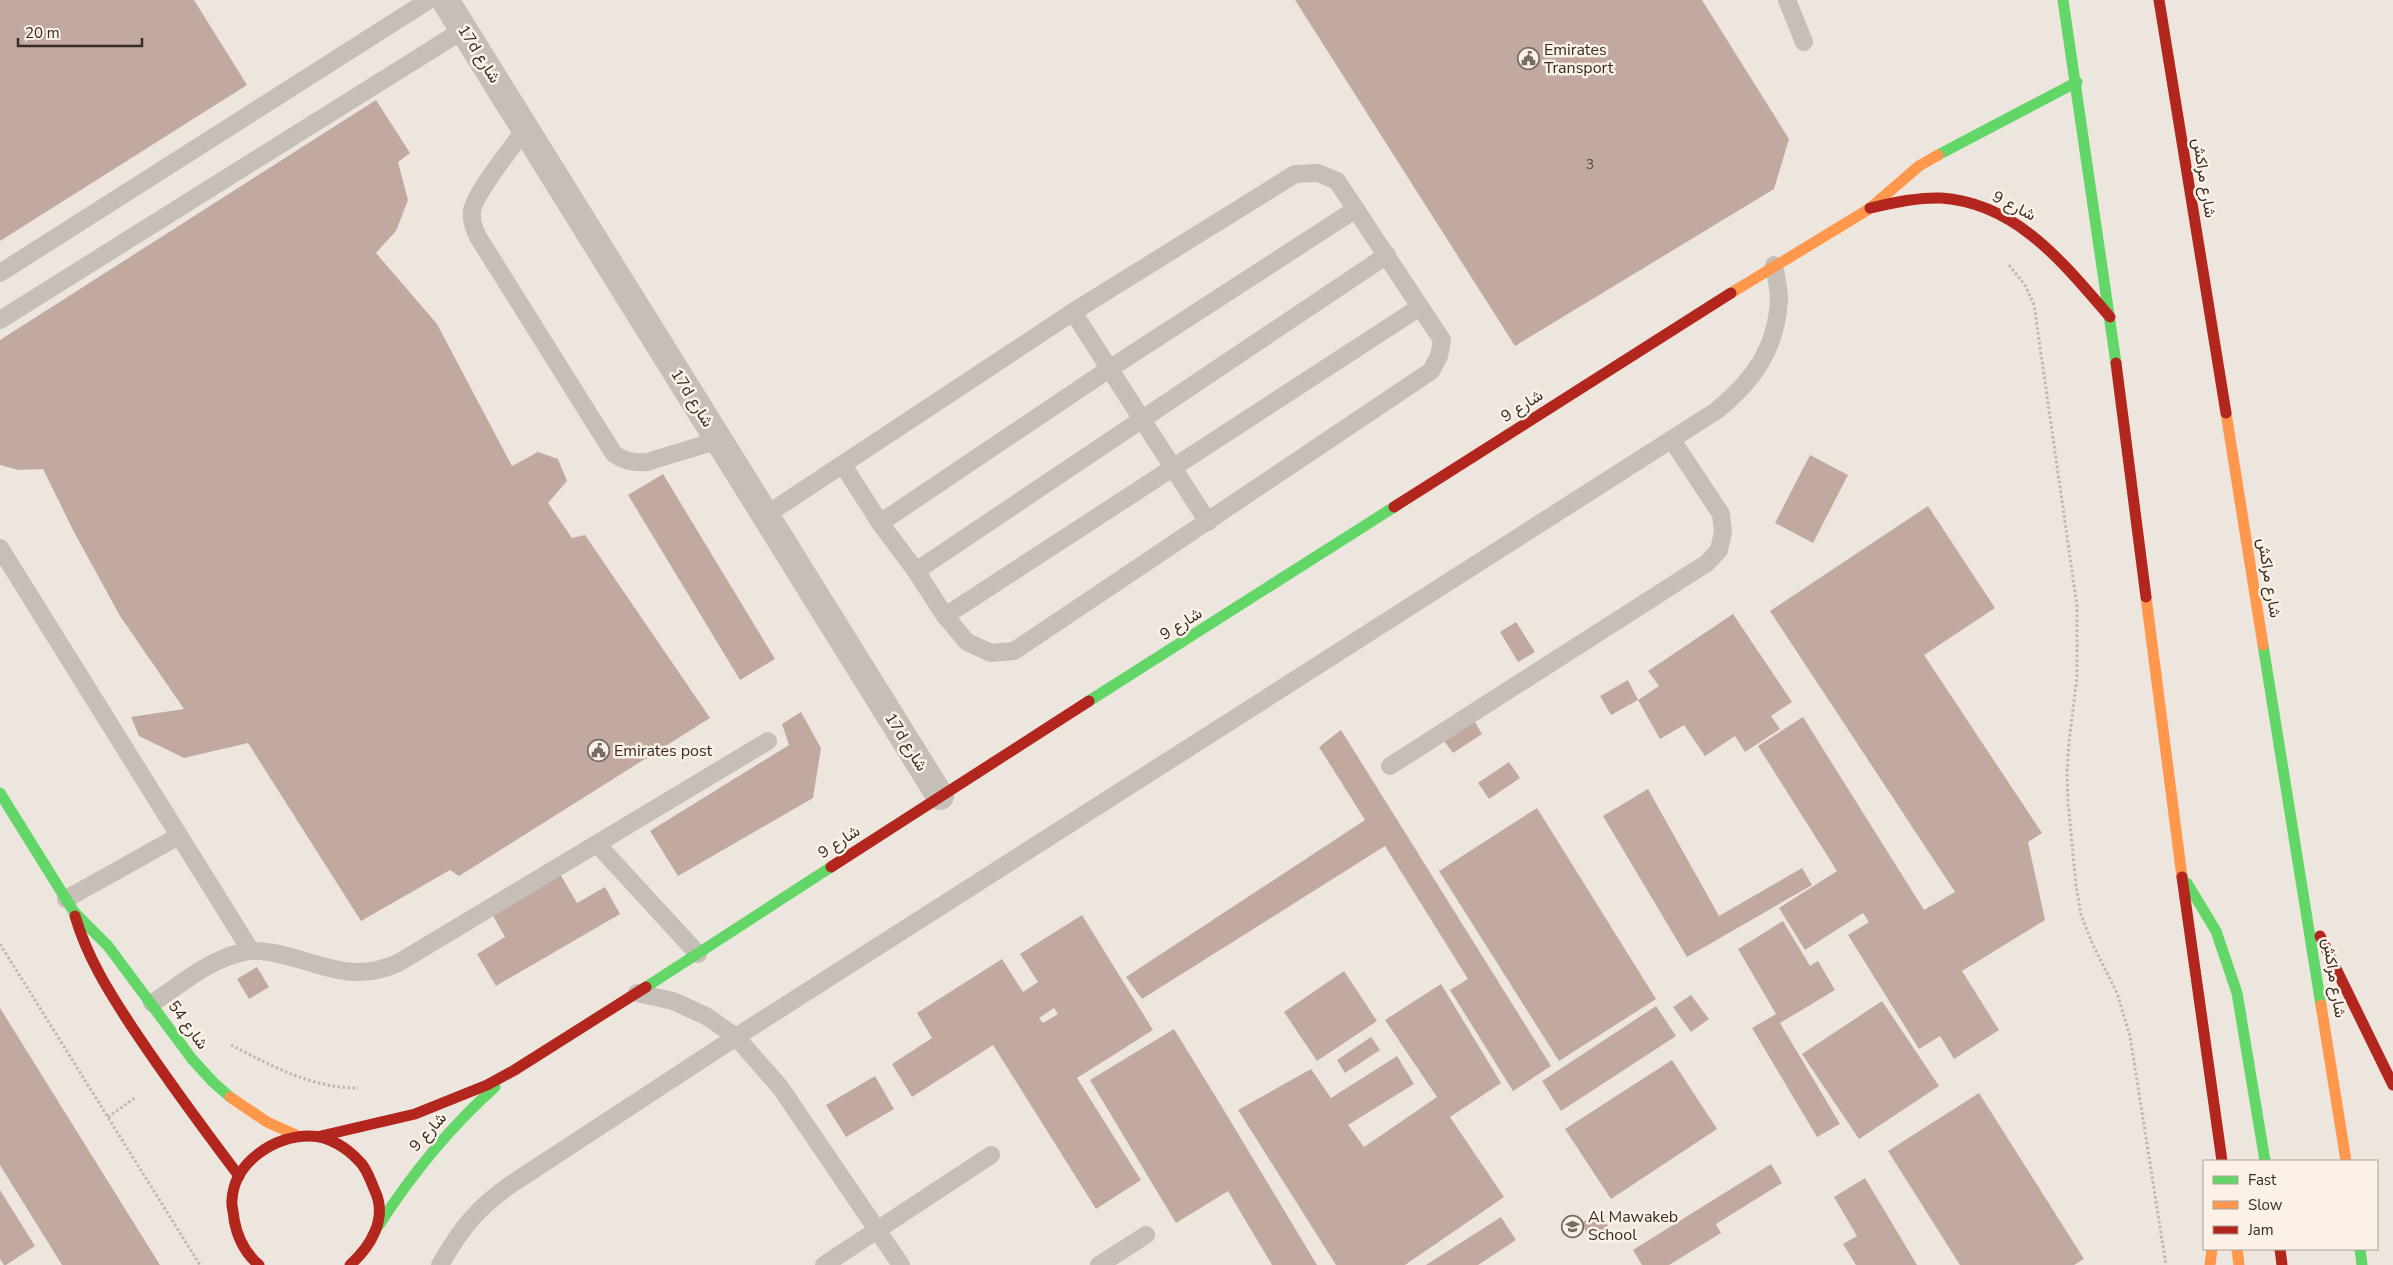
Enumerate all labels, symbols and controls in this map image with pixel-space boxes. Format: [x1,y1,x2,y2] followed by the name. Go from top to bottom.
[18,15,141,47] scale bar
[452,21,506,87] street label: 17d شارع
[25,23,60,43] text: 20 m
[1544,39,1614,79] place label: Emirates Transport
[1516,47,1540,71] public building icon: Emirates Transport
[2187,137,2221,219] street label: شارع مراكش
[1586,155,1594,174] house number: 3
[1989,186,2039,226] street label: شارع 9
[665,365,719,431] street label: 17d شارع
[1497,385,1547,427] street label: شارع 9
[2252,537,2286,619] street label: شارع مراكش
[1156,603,1206,645] street label: شارع 9
[879,709,933,775] street label: 17d شارع
[586,739,610,763] public building icon: Emirates post
[614,740,713,762] place label: Emirates post
[814,820,864,864] street label: شارع 9
[2317,937,2351,1019] street label: شارع مراكش
[163,996,213,1054] street label: شارع 54
[404,1108,452,1156] street label: شارع 9
[2203,1160,2378,1250] legend
[2248,1170,2277,1190] text: Fast
[2248,1195,2283,1215] text: Slow
[1588,1206,1678,1246] place label: Al Mawakeb School
[1560,1214,1584,1238] school or university icon: Al Mawakeb School
[2247,1220,2274,1240] text: Jam

